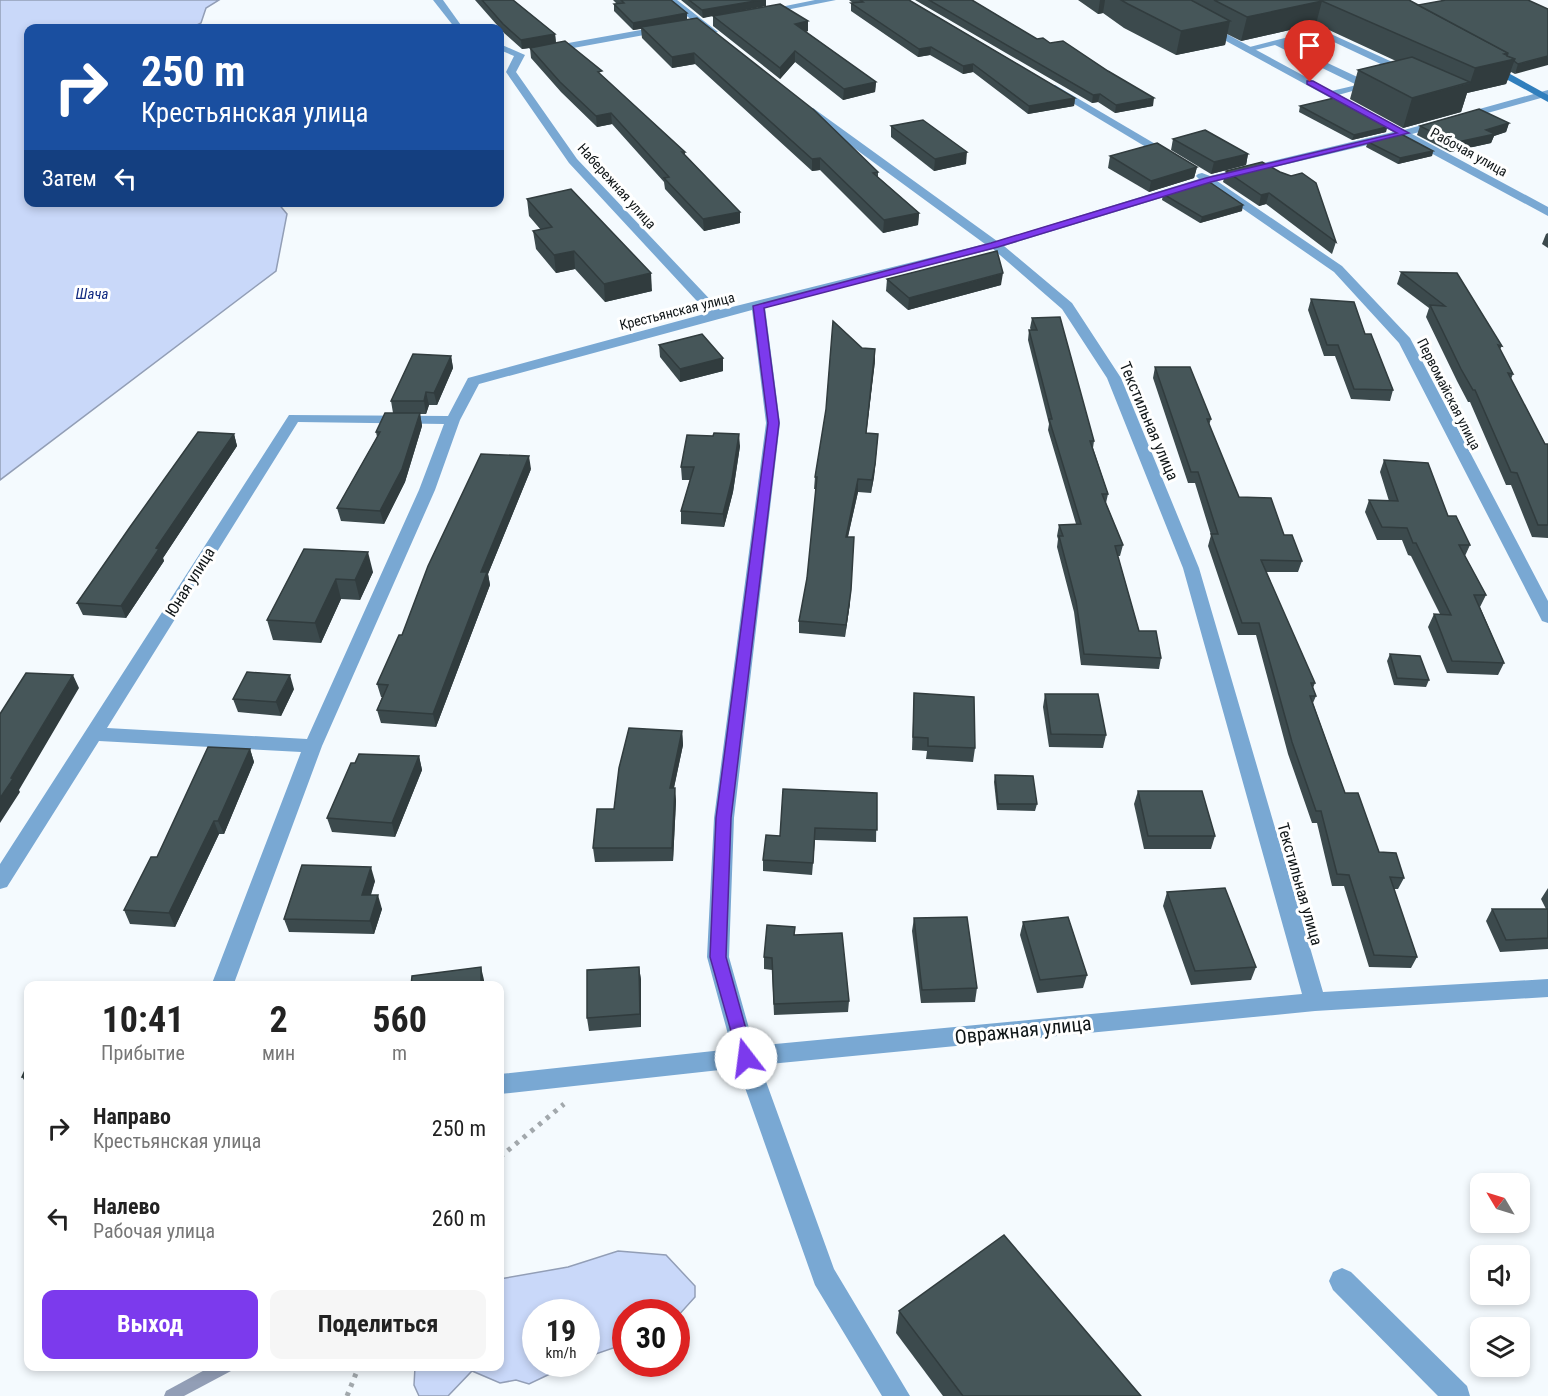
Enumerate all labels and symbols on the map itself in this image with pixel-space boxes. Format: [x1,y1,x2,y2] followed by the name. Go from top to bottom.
[1284,20,1335,82] pin
[1428,124,1510,180] street label: Рабочая улица
[575,140,659,232] street label: Набережная улица
[76,285,108,303] water label: Шача
[618,289,736,333] street label: Крестьянская улица
[1414,336,1484,452] street label: Первомайская улица
[1116,359,1182,483] street label: Текстильная улица
[161,544,219,620] street label: Юная улица
[1273,820,1327,948] street label: Текстильная улица
[954,1011,1092,1049] street label: Овражная улица
[714,1026,778,1090] position arrow
[1470,1173,1530,1233] north arrow
[612,1299,690,1377] speed limit sign: 30

